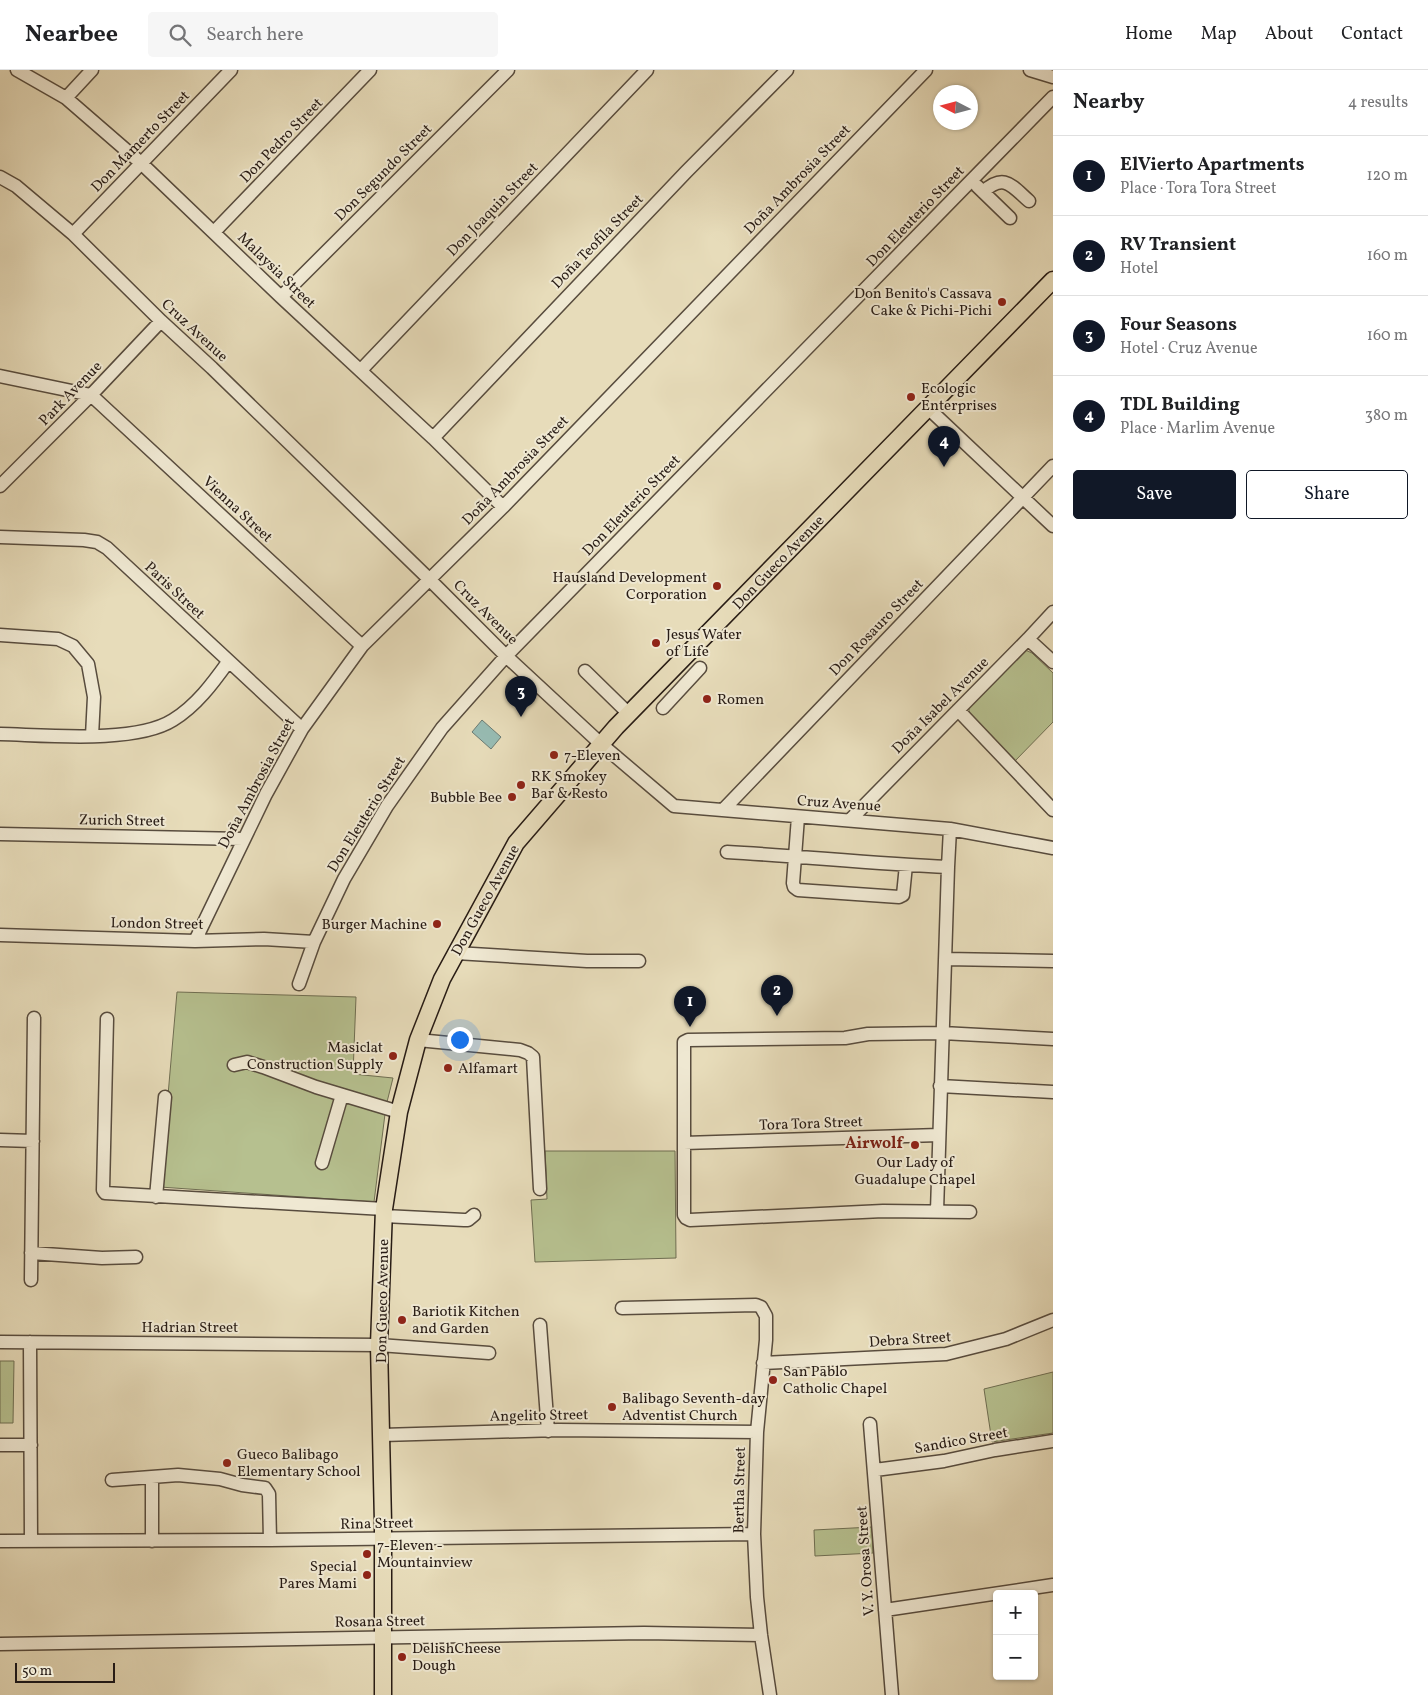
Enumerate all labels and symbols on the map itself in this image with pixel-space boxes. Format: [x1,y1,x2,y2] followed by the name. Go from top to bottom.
[933,85,978,130] north arrow
[87,86,195,198] street label: Don Mamerto Street
[236,94,328,188] street label: Don Pedro Street
[331,120,437,226] street label: Don Segundo Street
[740,120,856,240] street label: Doña Ambrosia Street
[443,158,544,262] street label: Don Joaquin Street
[862,162,970,272] street label: Don Eleuterio Street
[547,190,649,294] street label: Doña Teofila Street
[232,228,320,314] street label: Malaysia Street
[854,284,992,322] place label: Don Benito's Cassava Cake & Pichi-Pichi
[156,295,232,367] street label: Cruz Avenue
[996,296,1008,308] marker: Don Benito's Cassava Cake & Pichi-Pichi
[35,357,107,431] street label: Park Avenue
[921,379,997,417] place label: Ecologic Enterprises
[905,391,917,403] marker: Ecologic Enterprises
[458,411,574,531] street label: Doña Ambrosia Street
[928,426,960,467] pin: 4
[578,451,686,561] street label: Don Eleuterio Street
[197,472,277,548] street label: Vienna Street
[728,511,830,615] street label: Don Gueco Avenue
[139,558,209,625] street label: Paris Street
[553,568,707,606] place label: Hausland Development Corporation
[825,575,929,681] street label: Don Rosauro Street
[448,576,522,650] street label: Cruz Avenue
[711,580,723,592] marker: Hausland Development Corporation
[666,625,742,663] place label: Jesus Water of Life
[650,637,662,649] marker: Jesus Water of Life
[888,653,994,759] street label: Doña Isabel Avenue
[505,676,537,717] pin: 3
[717,690,764,711] place label: Romen
[701,693,713,705] marker: Romen
[214,715,301,853] street label: Doña Ambrosia Street
[564,746,621,767] place label: 7-Eleven
[548,749,560,761] marker: 7-Eleven
[323,753,411,877] street label: Don Eleuterio Street
[531,767,608,805] place label: RK Smokey Bar & Resto
[515,779,527,791] marker: RK Smokey Bar & Resto
[430,788,502,809] place label: Bubble Bee
[506,791,518,803] marker: Bubble Bee
[796,791,882,818] street label: Cruz Avenue
[79,810,165,833] street label: Zurich Street
[447,841,526,960] street label: Don Gueco Avenue
[110,913,204,936] street label: London Street
[322,915,427,936] place label: Burger Machine
[431,918,443,930] marker: Burger Machine
[761,975,793,1016] pin: 2
[674,986,706,1027] pin: 1
[447,1027,473,1053] your location
[247,1038,383,1076] place label: Masiclat Construction Supply
[387,1050,399,1062] marker: Masiclat Construction Supply
[458,1059,518,1080] place label: Alfamart
[442,1062,454,1074] marker: Alfamart
[759,1112,863,1137] street label: Tora Tora Street
[845,1133,905,1155] district label: Airwolf
[909,1139,921,1151] marker: Our Lady of Guadalupe Chapel
[855,1153,975,1191] place label: Our Lady of Guadalupe Chapel
[372,1239,395,1363] street label: Don Gueco Avenue
[412,1302,520,1340] place label: Bariotik Kitchen and Garden
[396,1314,408,1326] marker: Bariotik Kitchen and Garden
[142,1318,238,1339] street label: Hadrian Street
[868,1327,952,1354] street label: Debra Street
[783,1362,887,1400] place label: San Pablo Catholic Chapel
[767,1374,779,1386] marker: San Pablo Catholic Chapel
[622,1389,765,1427] place label: Balibago Seventh-day Adventist Church
[606,1401,618,1413] marker: Balibago Seventh-day Adventist Church
[489,1405,589,1428] street label: Angelito Street
[913,1423,1010,1460] street label: Sandico Street
[237,1445,360,1483] place label: Gueco Balibago Elementary School
[729,1446,752,1534] street label: Bertha Street
[221,1457,233,1469] marker: Gueco Balibago Elementary School
[852,1505,881,1617] street label: V. Y. Orosa Street
[340,1513,414,1536] street label: Rina Street
[377,1536,473,1574] place label: 7-Eleven - Mountainview
[361,1548,373,1560] marker: 7-Eleven - Mountainview
[279,1557,357,1595] place label: Special Pares Mami
[361,1569,373,1581] marker: Special Pares Mami
[335,1611,425,1634] street label: Rosana Street
[412,1639,501,1677] place label: DelishCheese Dough
[396,1651,408,1663] marker: DelishCheese Dough
[15,1660,115,1683] scale bar

